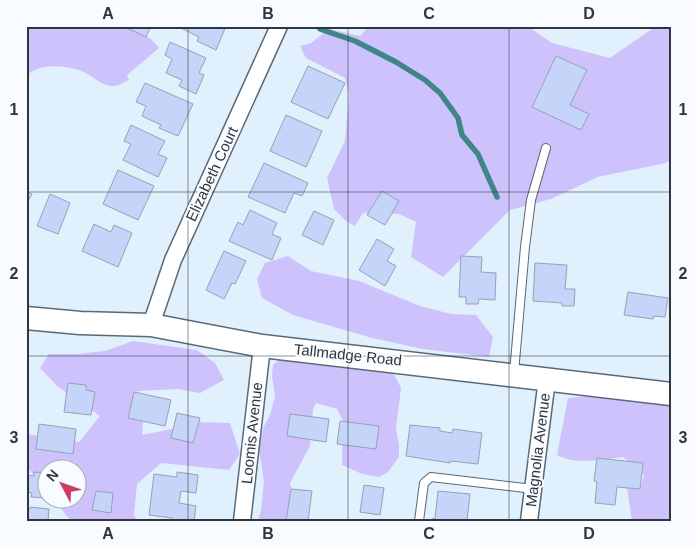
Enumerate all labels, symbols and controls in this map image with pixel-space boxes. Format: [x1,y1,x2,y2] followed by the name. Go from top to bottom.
[102,5,114,22] text: A
[262,5,274,22] text: B
[423,5,435,22] text: C
[583,5,595,22] text: D
[10,101,19,118] text: 1
[679,101,688,118] text: 1
[182,123,241,224] street label: Elizabeth Court
[10,265,19,282] text: 2
[679,265,688,282] text: 2
[293,340,403,369] street label: Tallmadge Road
[238,381,265,485] street label: Loomis Avenue
[522,392,553,508] street label: Magnolia Avenue
[10,429,19,446] text: 3
[679,429,688,446] text: 3
[38,460,88,510] north arrow
[43,466,62,485] text: N
[102,525,114,542] text: A
[262,525,274,542] text: B
[423,525,435,542] text: C
[583,525,595,542] text: D

